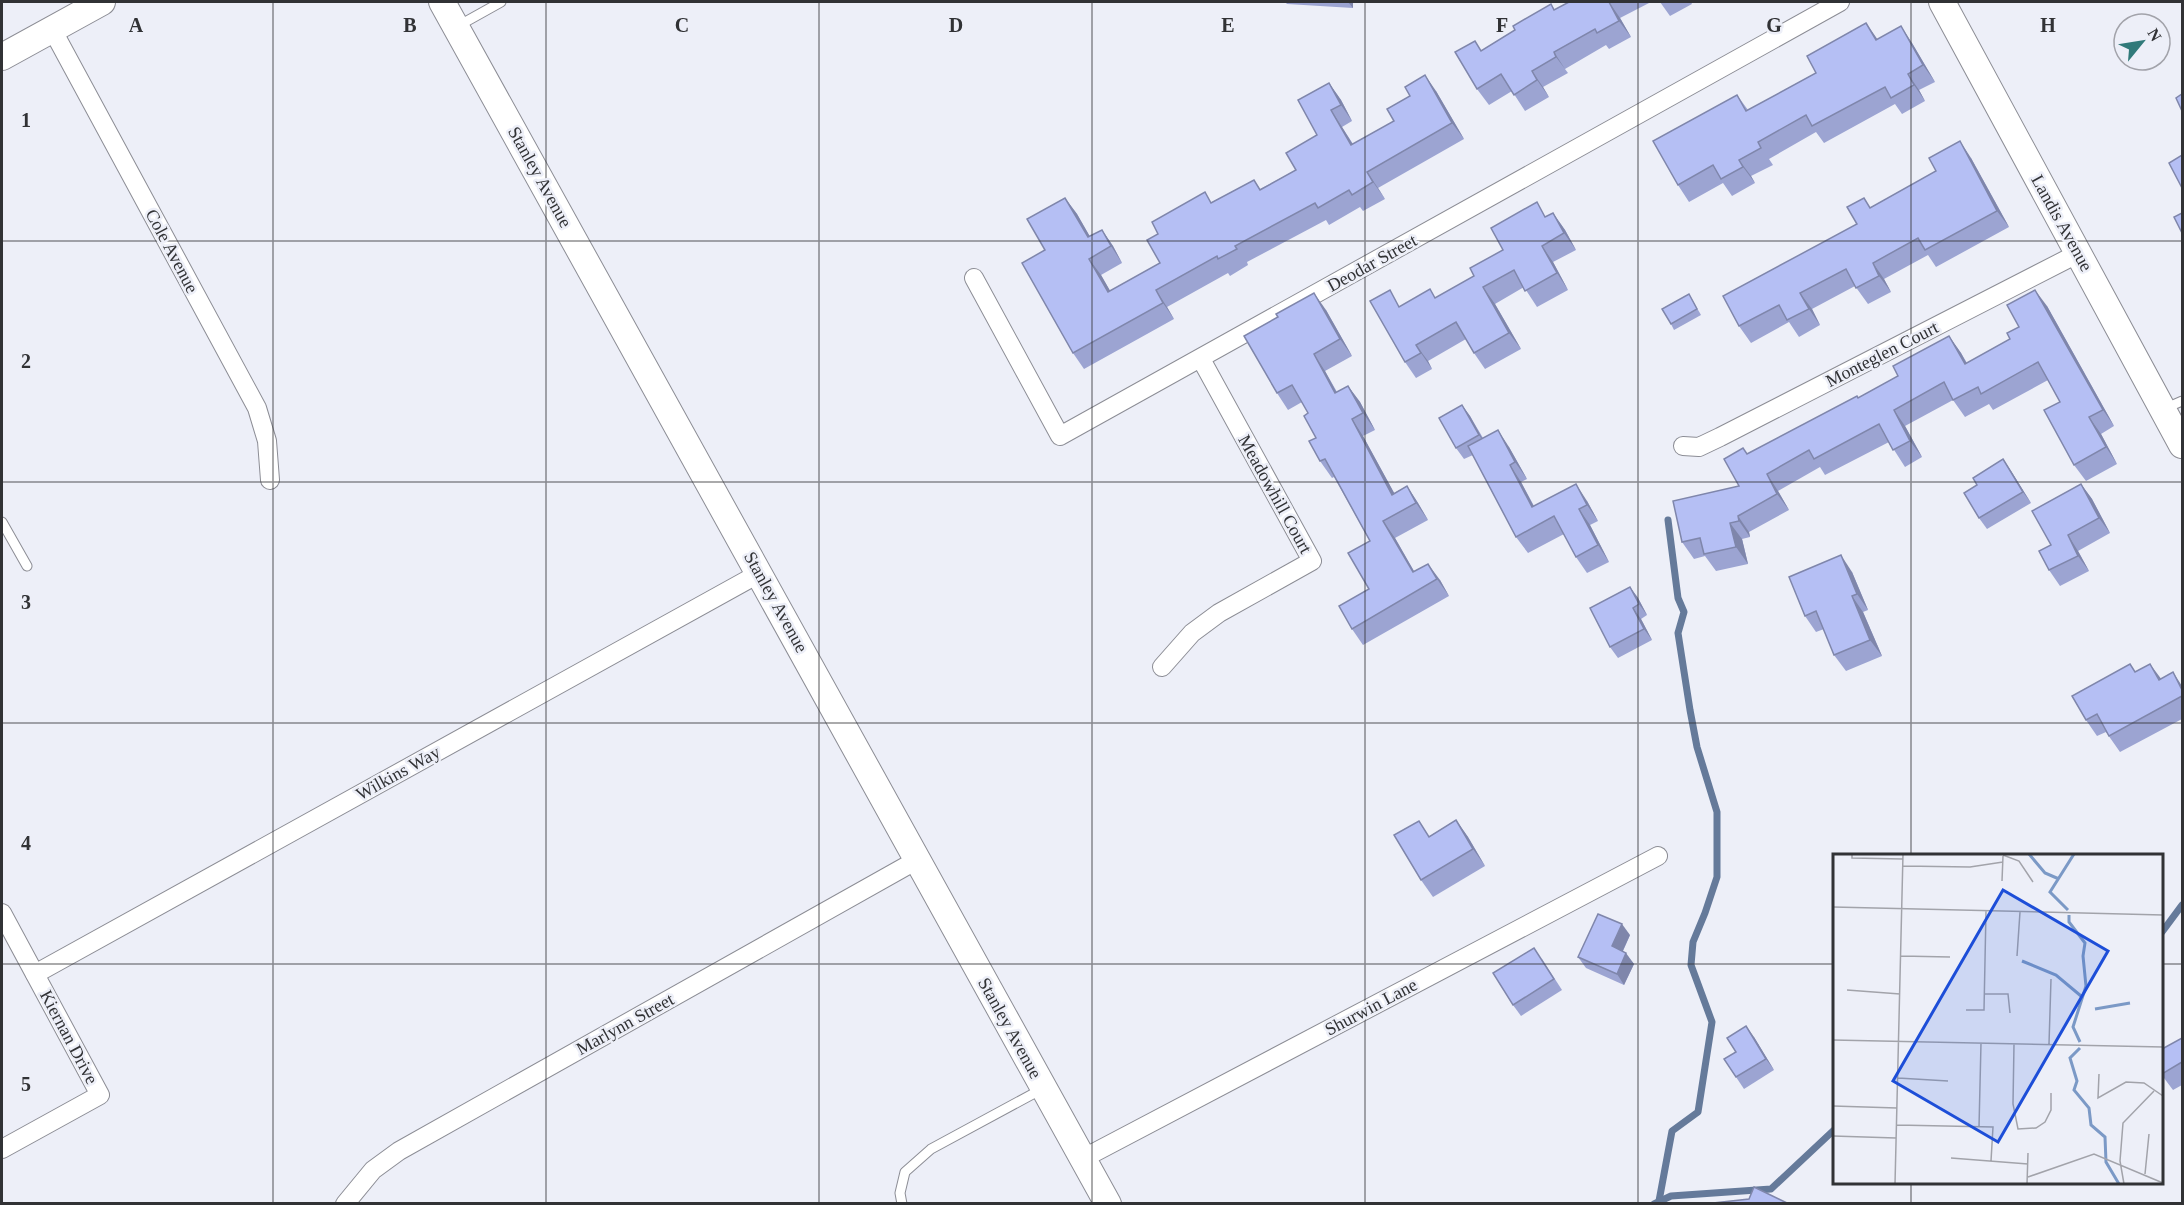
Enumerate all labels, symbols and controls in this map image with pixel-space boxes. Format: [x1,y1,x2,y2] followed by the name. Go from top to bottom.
[2112,12,2172,72] north arrow
[129,14,144,36] text: A
[403,14,417,36] text: B
[675,14,689,36] text: C
[949,14,963,36] text: D
[1221,14,1235,36] text: E
[1496,14,1508,36] text: F
[1766,14,1782,36] text: G
[2040,14,2056,36] text: H
[2144,25,2165,44] text: N
[21,109,31,131] text: 1
[504,123,576,231] street label: Stanley Avenue
[2027,171,2097,275] street label: Landis Avenue
[142,206,202,296] street label: Cole Avenue
[1324,230,1420,296] street label: Deodar Street
[1822,317,1942,391] street label: Monteglen Court
[21,350,31,372] text: 2
[1234,431,1316,557] street label: Meadowhill Court
[740,548,812,656] street label: Stanley Avenue
[21,591,31,613] text: 3
[352,742,444,804] street label: Wilkins Way
[21,832,31,854] text: 4
[1833,854,2163,1184] inset map
[974,974,1046,1082] street label: Stanley Avenue
[1322,974,1421,1040] street label: Shurwin Lane
[36,987,102,1087] street label: Kiernan Drive
[573,989,677,1059] street label: Marlynn Street
[21,1073,31,1095] text: 5

